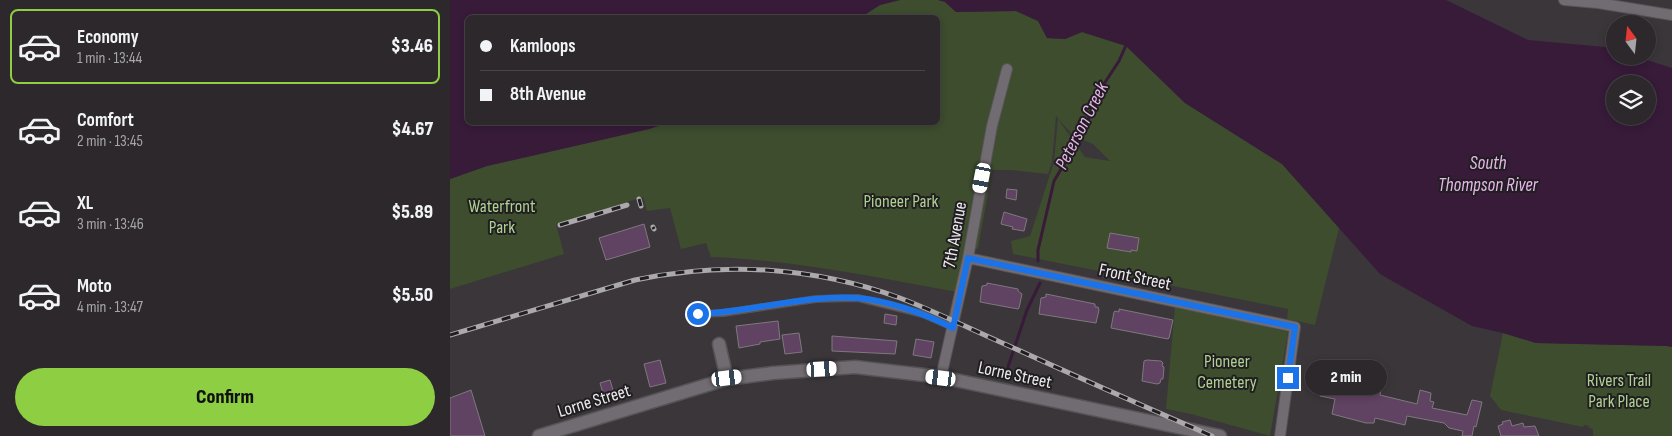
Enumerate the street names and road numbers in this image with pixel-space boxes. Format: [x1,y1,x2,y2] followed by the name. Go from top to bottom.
[939,200,971,270] street label: 7th Avenue
[1097,259,1174,295] street label: Front Street
[976,357,1054,393] street label: Lorne Street
[555,380,633,422] street label: Lorne Street

